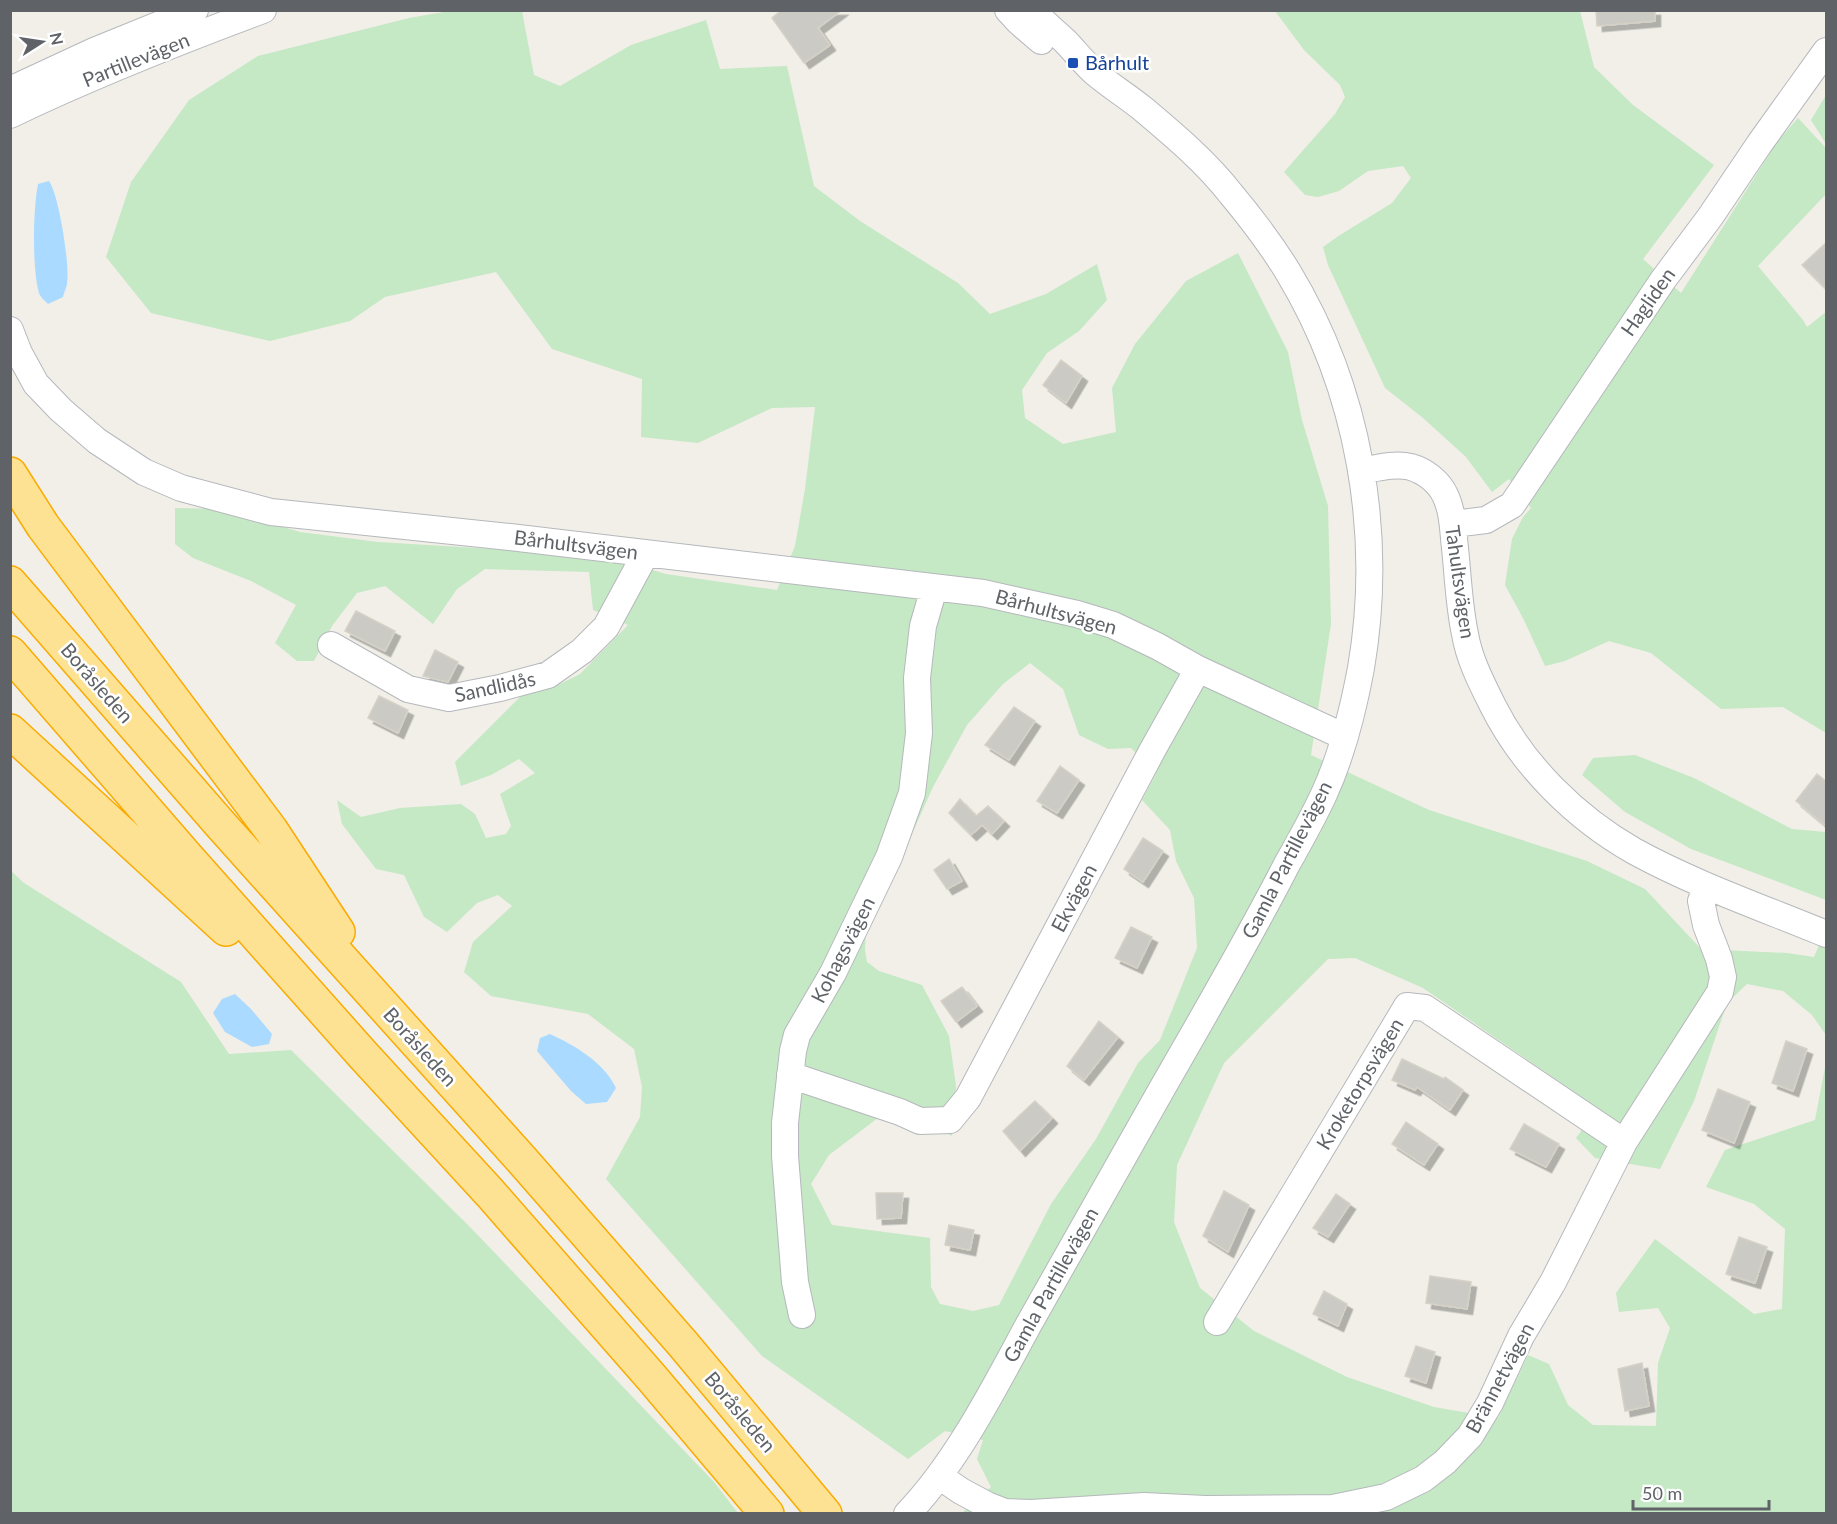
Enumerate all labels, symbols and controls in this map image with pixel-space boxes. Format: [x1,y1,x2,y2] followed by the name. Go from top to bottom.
[12,12,72,72] north arrow
[79,27,193,91] street label: Partillevägen
[47,31,68,47] text: N
[1085,50,1149,74] place label: Bårhult
[1066,56,1080,70] marker: Bårhult
[1615,263,1679,340] street label: Hagliden
[513,524,639,564] street label: Bårhultsvägen
[1441,524,1481,640] street label: Tahultsvägen
[993,583,1120,639] street label: Bårhultsvägen
[57,637,139,727] street label: Boråsleden
[452,666,538,706] street label: Sandlidås
[1236,777,1336,942] street label: Gamla Partillevägen
[1045,859,1101,936] street label: Ekvägen
[805,892,879,1007] street label: Kohagsvägen
[379,1002,462,1091] street label: Boråsleden
[1310,1013,1408,1154] street label: Kroketorpsvägen
[998,1203,1103,1366] street label: Gamla Partillevägen
[1460,1318,1538,1437] street label: Brännetvägen
[700,1366,781,1457] street label: Boråsleden
[1633,1473,1770,1511] scale bar
[1642,1482,1682,1504] text: 50 m

